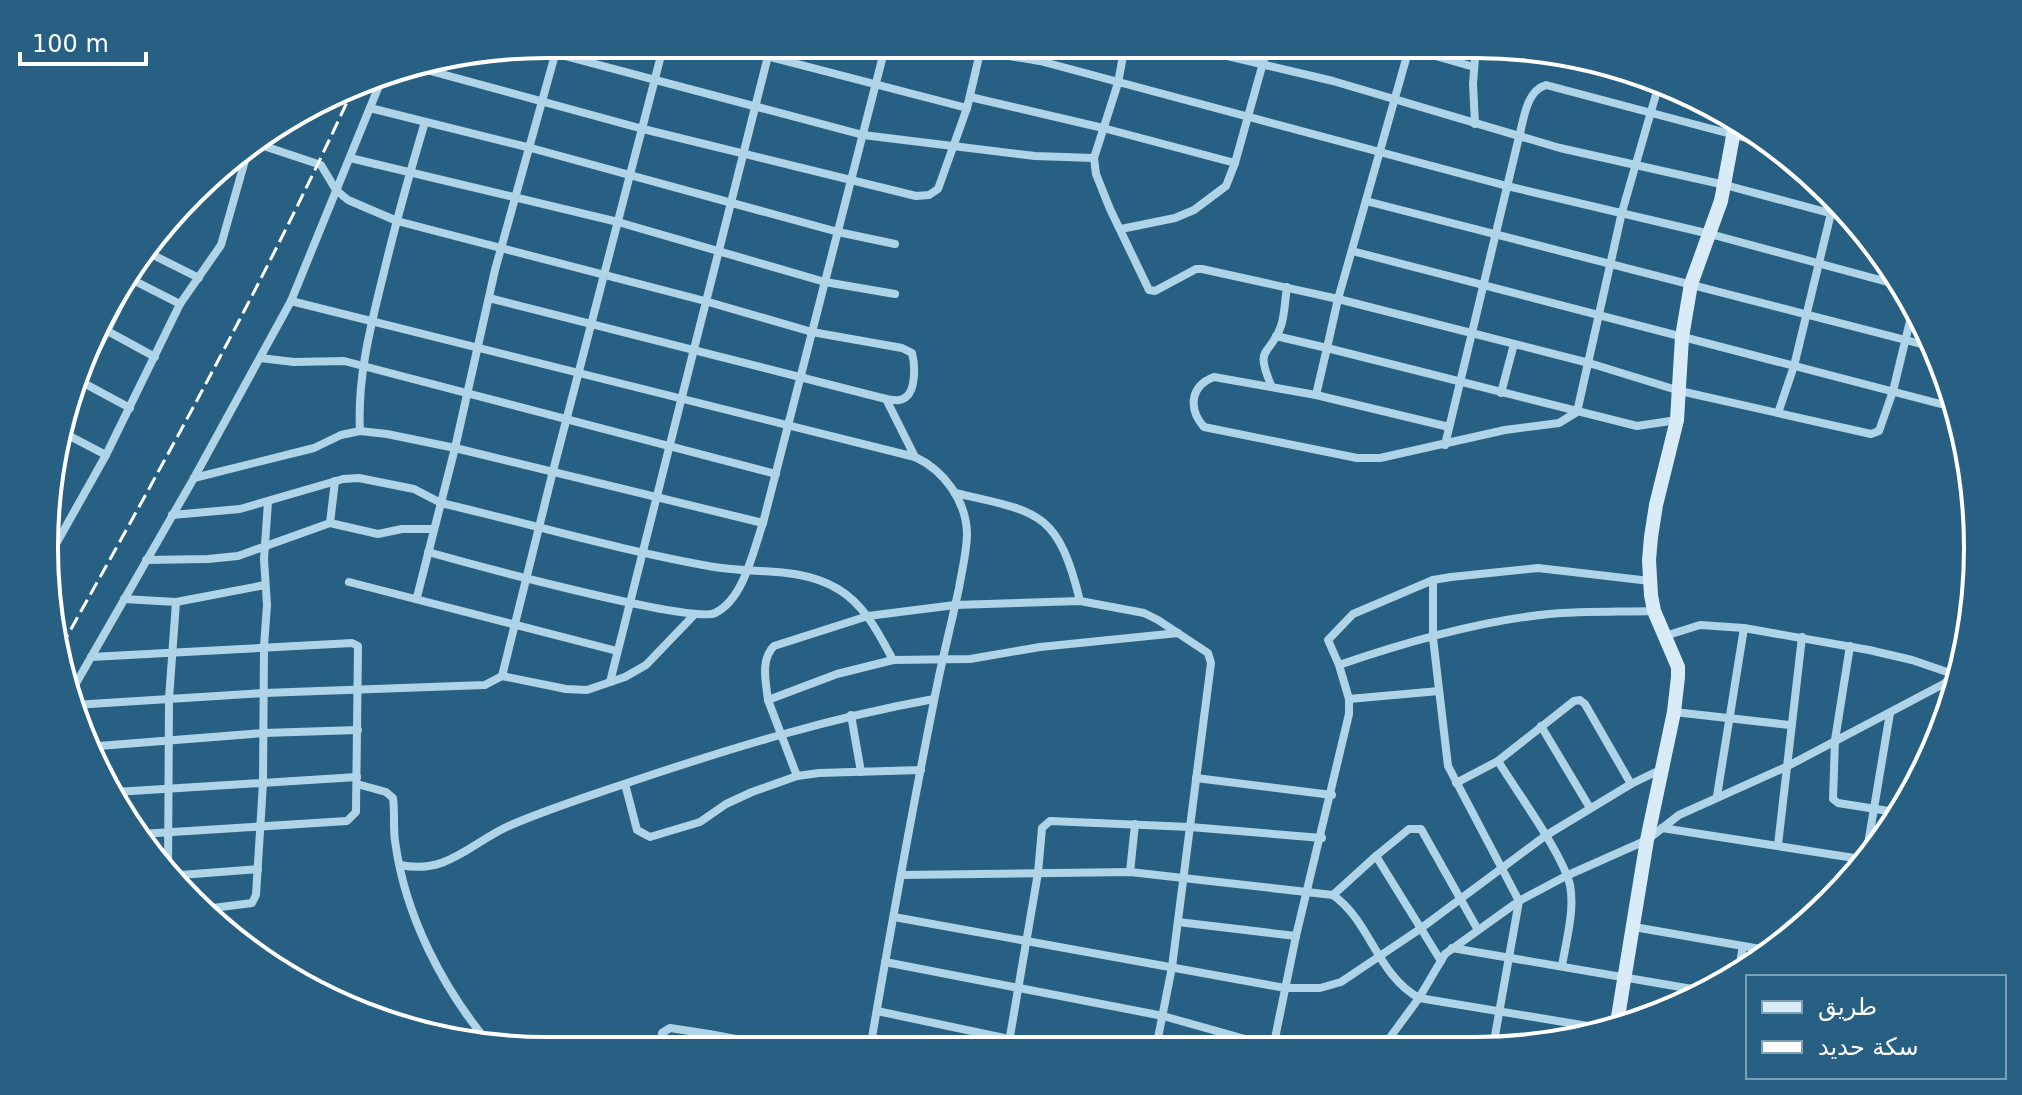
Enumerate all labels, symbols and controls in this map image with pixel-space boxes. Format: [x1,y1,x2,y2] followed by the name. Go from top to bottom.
[20,16,146,66] scale bar
[32,30,109,58] text: 100 m
[1746,975,2006,1079] legend
[1818,993,1877,1021] text: طريق
[1818,1033,1919,1061] text: سكة حديد

